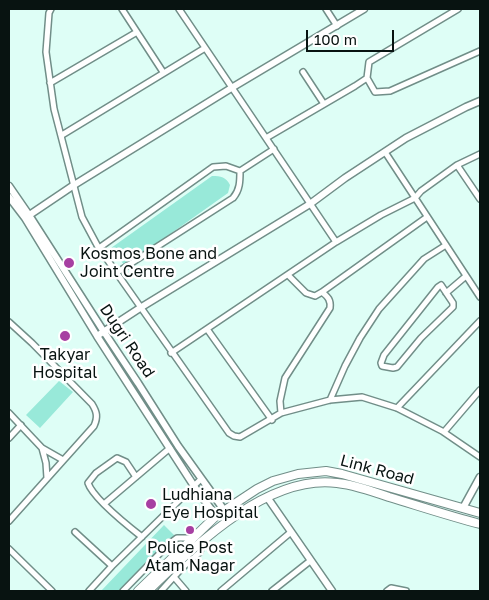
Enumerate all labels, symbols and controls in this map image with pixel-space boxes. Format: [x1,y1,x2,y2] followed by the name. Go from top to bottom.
[309,20,396,52] scale bar
[314,30,357,48] text: 100 m
[80,244,217,282] place label: Kosmos Bone and Joint Centre
[62,256,76,270] marker: Kosmos Bone and Joint Centre
[95,301,159,381] street label: Dugri Road
[58,329,72,343] marker: Takyar Hospital
[33,345,97,383] place label: Takyar Hospital
[338,451,416,489] street label: Link Road
[162,485,258,523] place label: Ludhiana Eye Hospital
[144,497,158,511] marker: Ludhiana Eye Hospital
[184,524,196,536] marker: Police Post Atam Nagar
[145,538,235,576] place label: Police Post Atam Nagar

